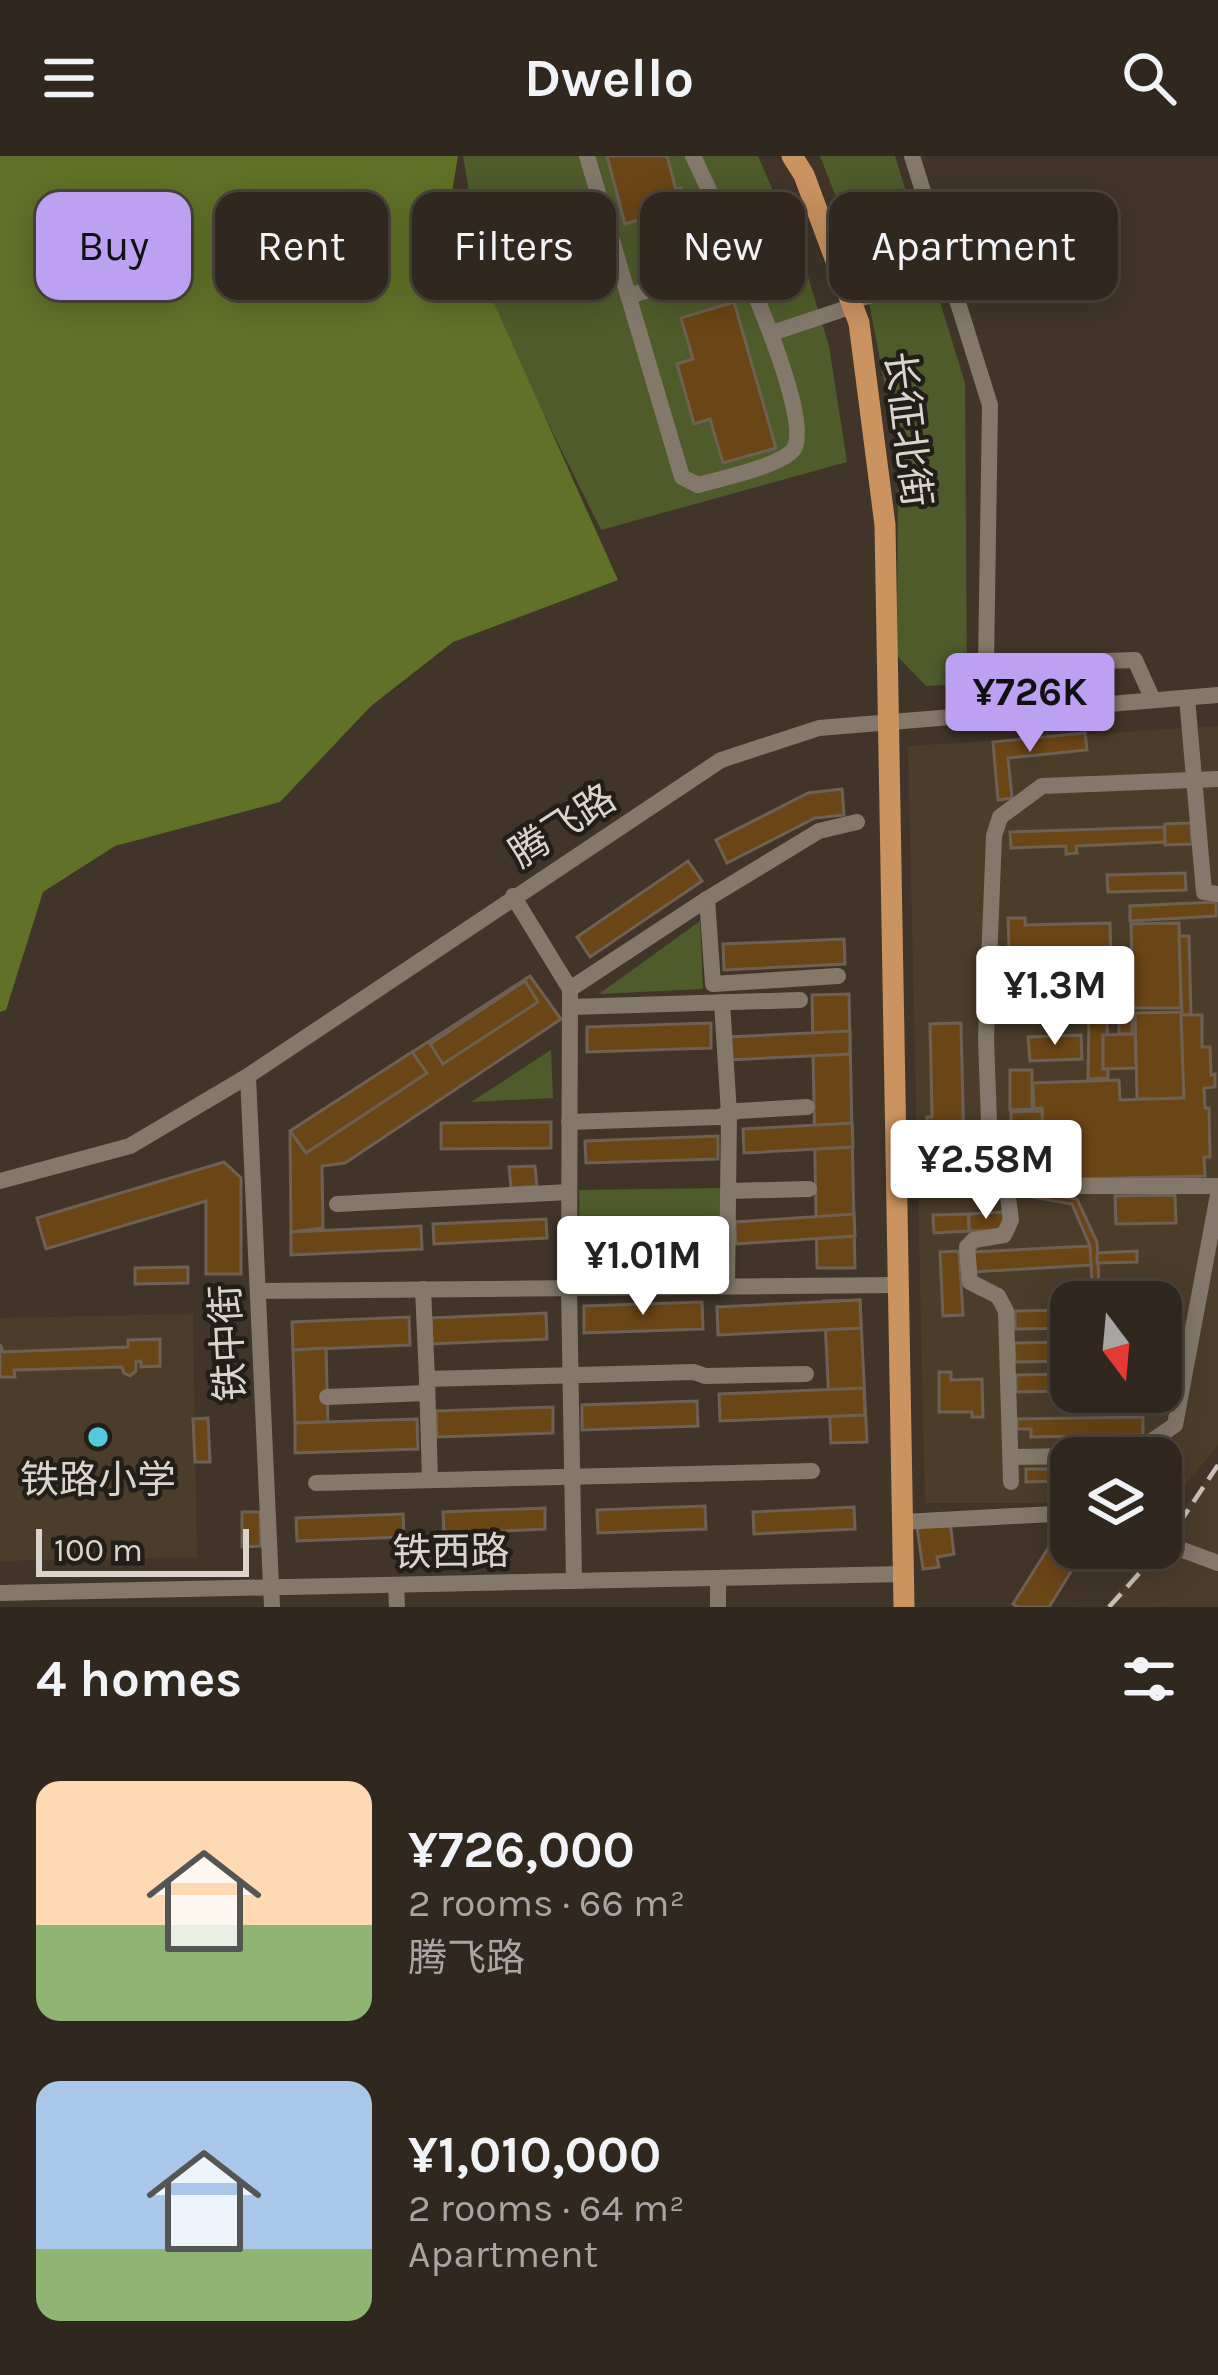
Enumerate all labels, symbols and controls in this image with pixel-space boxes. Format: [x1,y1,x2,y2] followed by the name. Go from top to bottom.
[36,45,102,111] icon: menu
[1116,45,1182,111] icon: search
[524,46,694,110] text: Dwello
[36,192,191,300] chip: Buy
[215,192,388,300] chip: Rent
[412,192,616,300] chip: Filters
[640,192,805,300] chip: New
[829,192,1118,300] chip: Apartment
[876,349,940,509] street label: 长征北街
[946,653,1114,755] pin: ¥726K
[972,669,1088,715] text: ¥726K
[501,775,624,877] street label: 腾飞路
[971,946,1139,1048] pin: ¥1.3M
[1003,962,1107,1008] text: ¥1.3M
[888,1120,1084,1222] pin: ¥2.58M
[918,1136,1054,1182] text: ¥2.58M
[545,1216,741,1318] pin: ¥1.01M
[584,1232,702,1278] text: ¥1.01M
[1050,1281,1182,1413] north arrow
[1050,1281,1182,1569] map controls
[202,1283,254,1403] street label: 铁中街
[85,1424,111,1450] marker: 铁路小学
[1050,1437,1182,1569] button: layers
[20,1457,176,1503] place label: 铁路小学
[36,1523,249,1576] scale bar
[392,1528,510,1576] street label: 铁西路
[54,1531,143,1569] text: 100 m
[1116,1646,1182,1712] icon: filters
[36,1649,242,1709] text: 4 homes
[408,1820,635,1880] text: ¥726,000
[132,1829,276,1973] icon: home
[408,1880,685,1926] text: 2 rooms · 66 m²
[408,1935,525,1981] text: 腾飞路
[408,2125,661,2185] text: ¥1,010,000
[132,2129,276,2273] icon: home
[408,2185,685,2231] text: 2 rooms · 64 m²
[408,2231,598,2277] text: Apartment

